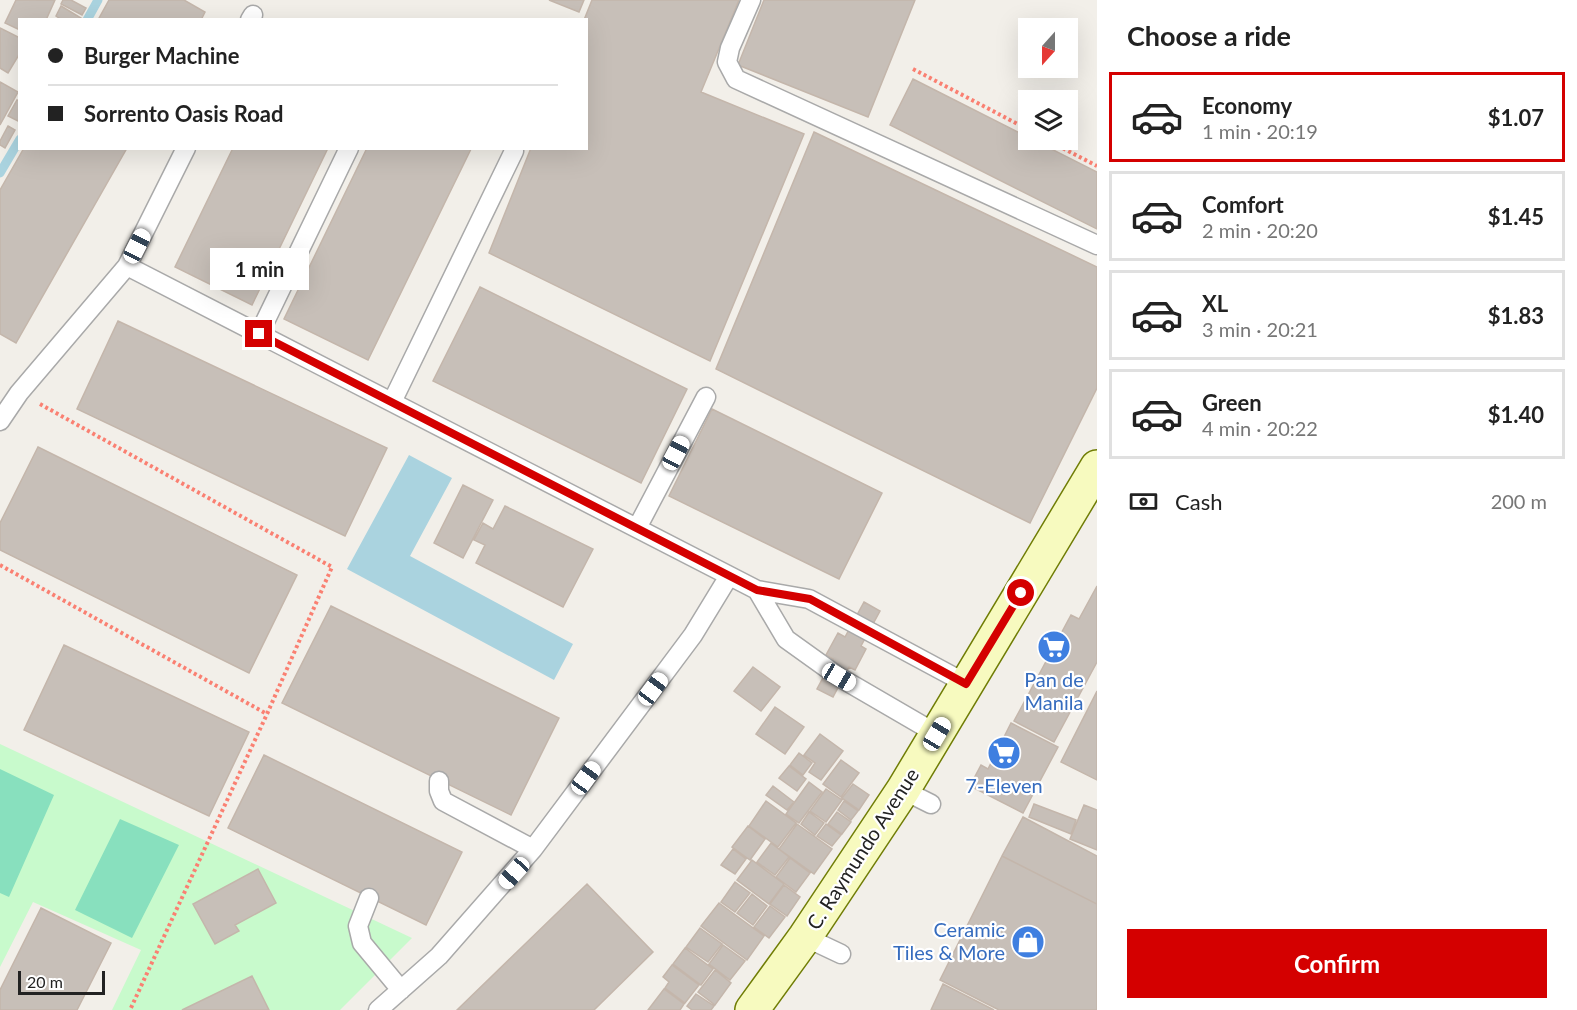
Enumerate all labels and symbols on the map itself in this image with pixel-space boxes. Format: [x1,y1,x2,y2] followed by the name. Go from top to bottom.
[1018,18,1078,78] north arrow
[121,226,153,266] car
[210,247,308,289] callout: 1 min
[245,320,272,347] route end
[660,433,692,473] car
[1007,579,1034,606] route start
[1036,629,1072,665] supermarket icon: Pan de Manila
[819,660,859,694] car
[1024,667,1084,714] place label: Pan de Manila
[635,669,671,709] car
[920,714,954,754] car
[986,735,1022,771] supermarket icon: 7-Eleven
[568,758,604,798] car
[801,763,923,934] street label: C. Raymundo Avenue
[965,773,1043,797] place label: 7-Eleven
[495,854,533,892] car
[893,917,1005,964] place label: Ceramic Tiles & More
[1010,924,1046,960] shop icon: Ceramic Tiles & More
[18,968,105,996] scale bar

